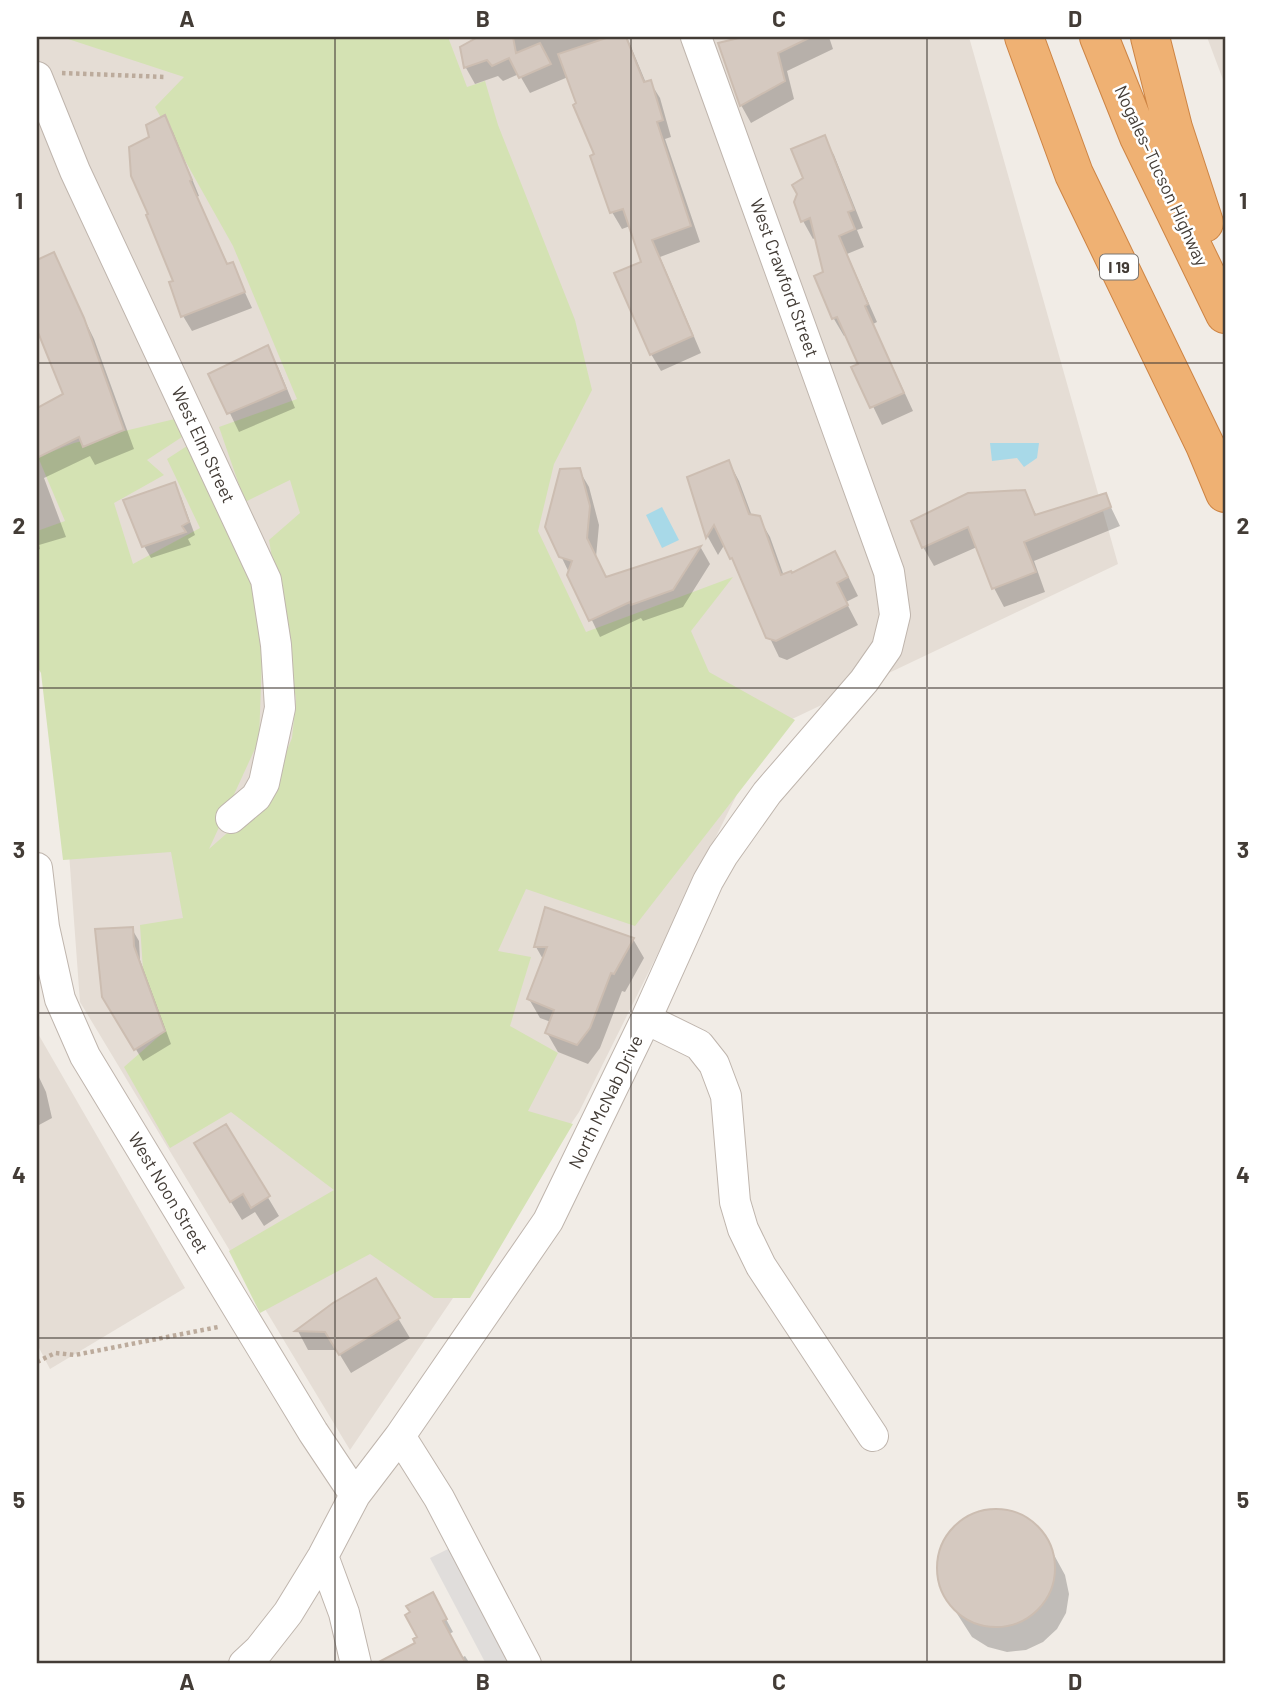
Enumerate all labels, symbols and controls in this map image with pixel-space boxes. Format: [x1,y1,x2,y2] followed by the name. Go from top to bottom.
[179,4,195,32] text: A
[476,4,490,32] text: B
[772,4,786,32] text: C
[1068,4,1082,32] text: D
[1110,82,1214,270] street label: Nogales–Tucson Highway
[15,186,23,214] text: 1
[1239,186,1247,214] text: 1
[746,195,824,360] street label: West Crawford Street
[1100,255,1138,280] road number: I 19
[167,383,240,506] street label: West Elm Street
[13,511,25,539] text: 2
[1237,511,1249,539] text: 2
[13,835,25,863] text: 3
[1237,835,1249,863] text: 3
[563,1031,647,1172] street label: North McNab Drive
[124,1128,214,1257] street label: West Noon Street
[12,1160,26,1188] text: 4
[1236,1160,1250,1188] text: 4
[13,1485,25,1513] text: 5
[1237,1485,1249,1513] text: 5
[179,1667,195,1695] text: A
[476,1667,490,1695] text: B
[772,1667,786,1695] text: C
[1068,1667,1082,1695] text: D

